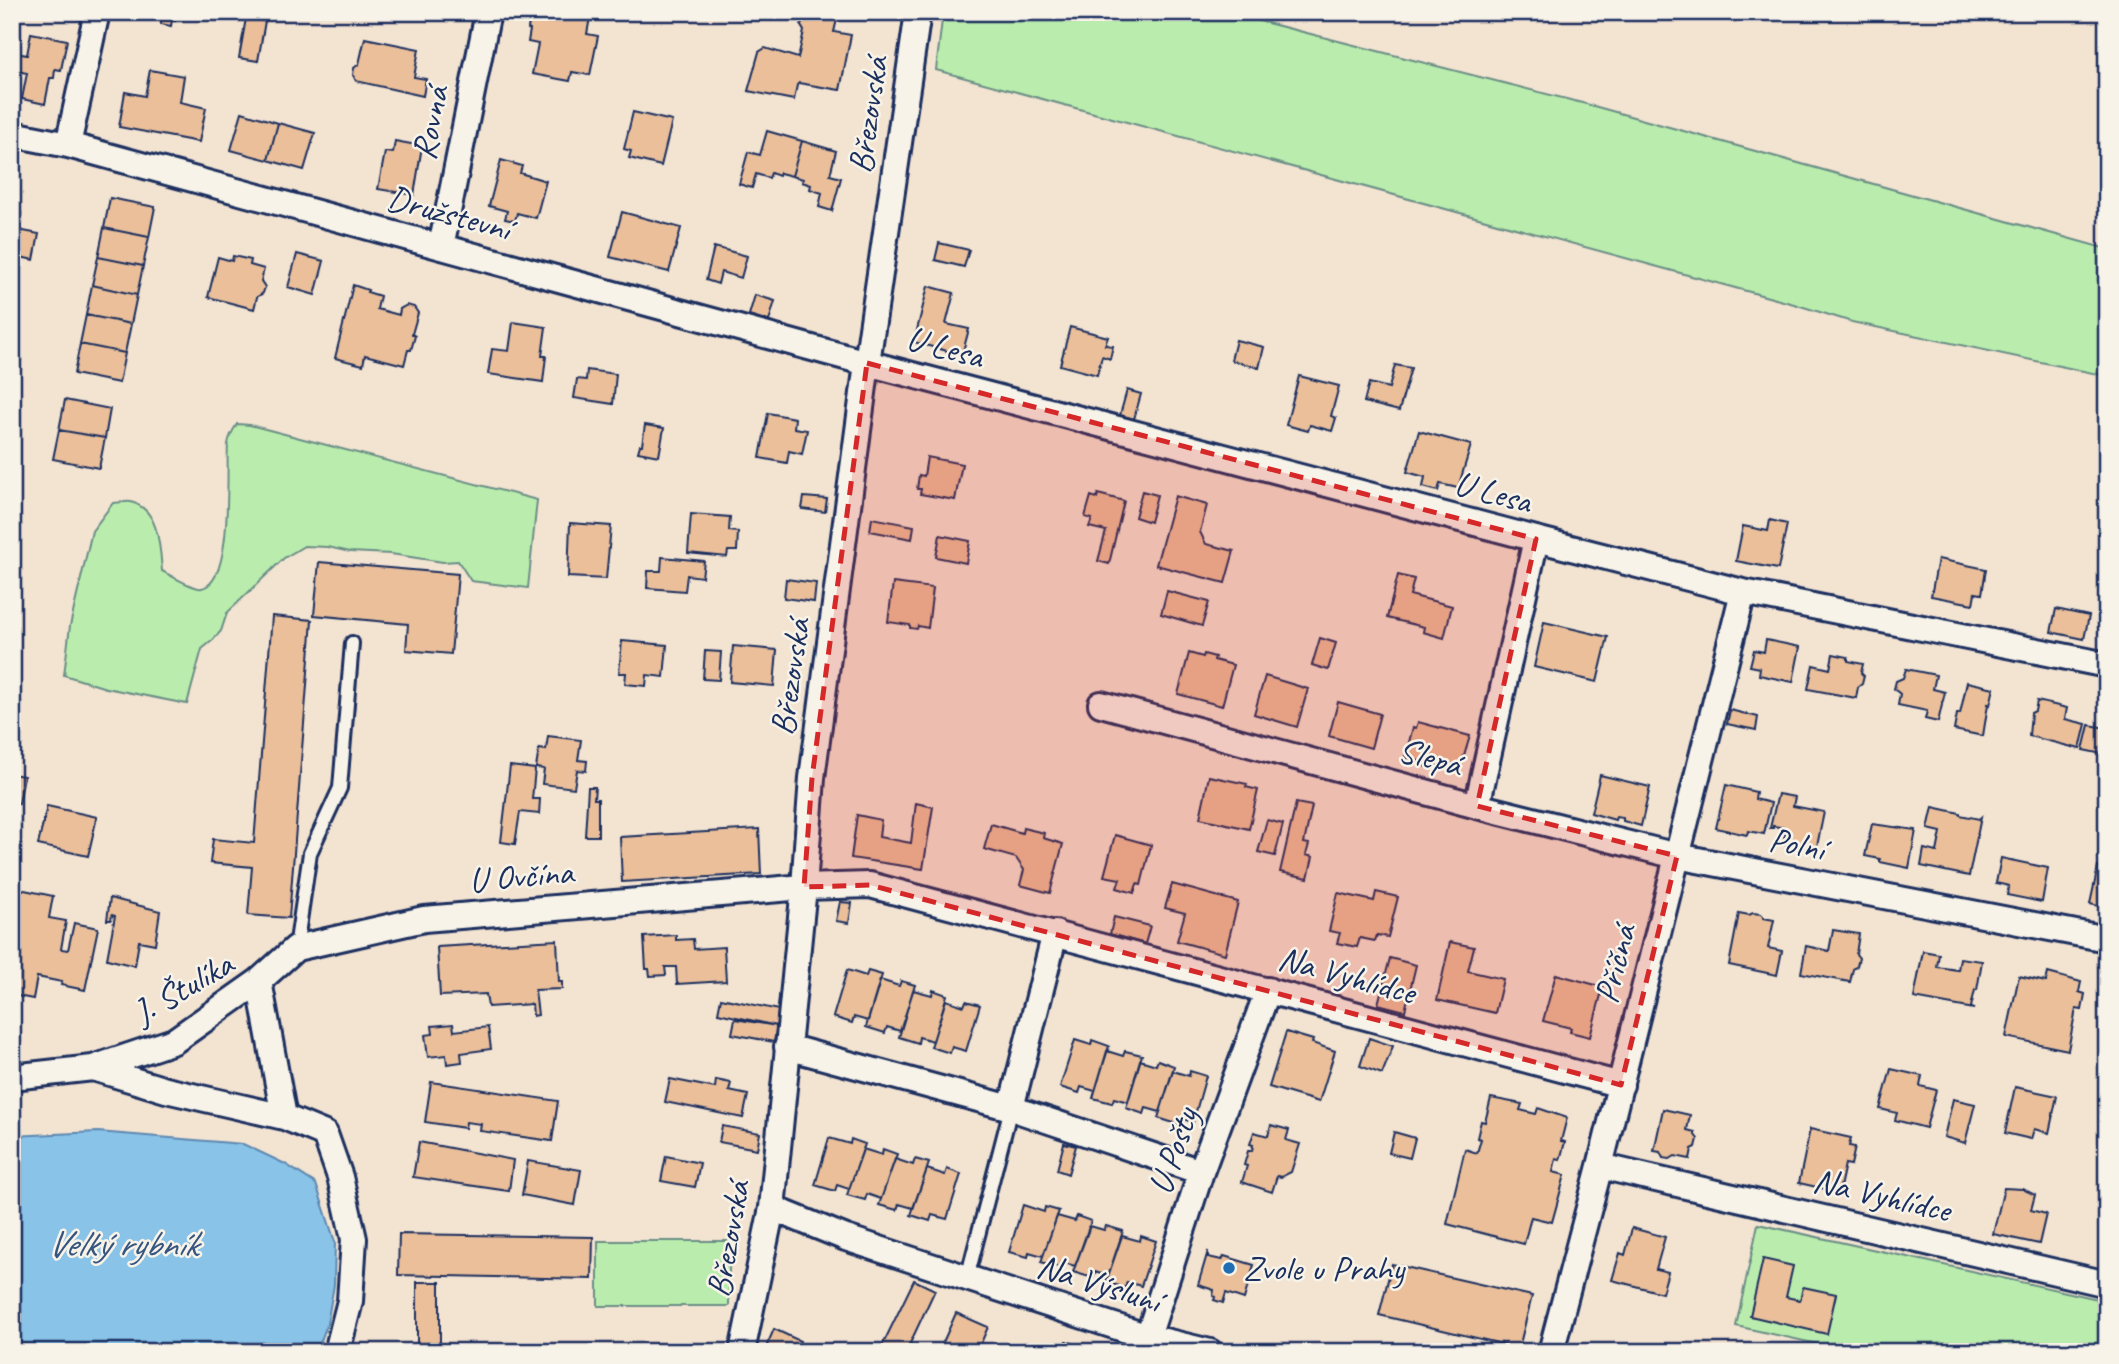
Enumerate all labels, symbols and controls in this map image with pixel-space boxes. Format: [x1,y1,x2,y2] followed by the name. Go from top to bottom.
[838,50,899,176] street label: Březovská
[401,79,460,163] street label: Rovná
[382,175,522,253] street label: Družstevní
[902,315,990,379] street label: U Lesa
[1450,460,1538,524] street label: U Lesa
[760,612,821,738] street label: Březovská
[1393,727,1470,788] street label: Slepá
[1765,817,1835,873] street label: Polní
[467,849,578,903] street label: U Ovčína
[1584,917,1647,1008] street label: Příčná
[1274,935,1423,1015] street label: Na Vyhlídce
[123,940,243,1036] street label: J. Štulíka
[1137,1100,1209,1200] street label: U Pošty
[1809,1157,1958,1233] street label: Na Vyhlídce
[696,1174,761,1301] street label: Březovská
[47,1220,203,1267] water label: Velký rybník
[1032,1243,1172,1325] street label: Na Výsluní
[1243,1246,1406,1291] place label: Zvole u Prahy
[1221,1260,1237,1276] marker: Zvole u Prahy

